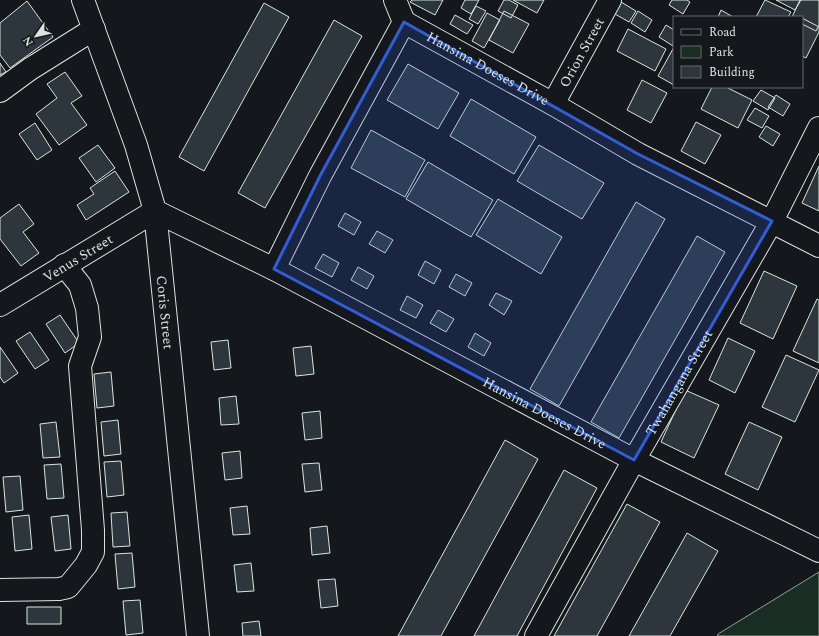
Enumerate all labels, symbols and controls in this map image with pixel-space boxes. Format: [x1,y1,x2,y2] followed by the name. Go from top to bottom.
[554,14,610,91] street label: Orion Street
[16,16,56,56] north arrow
[673,16,803,88] legend
[709,23,736,42] text: Road
[423,26,553,111] street label: Hansina Doeses Drive
[19,33,38,50] text: N
[709,43,734,62] text: Park
[709,63,755,82] text: Building
[39,229,117,288] street label: Venus Street
[151,275,179,350] street label: Coris Street
[640,326,718,440] street label: Twahangana Street
[479,372,610,455] street label: Hansina Doeses Drive

